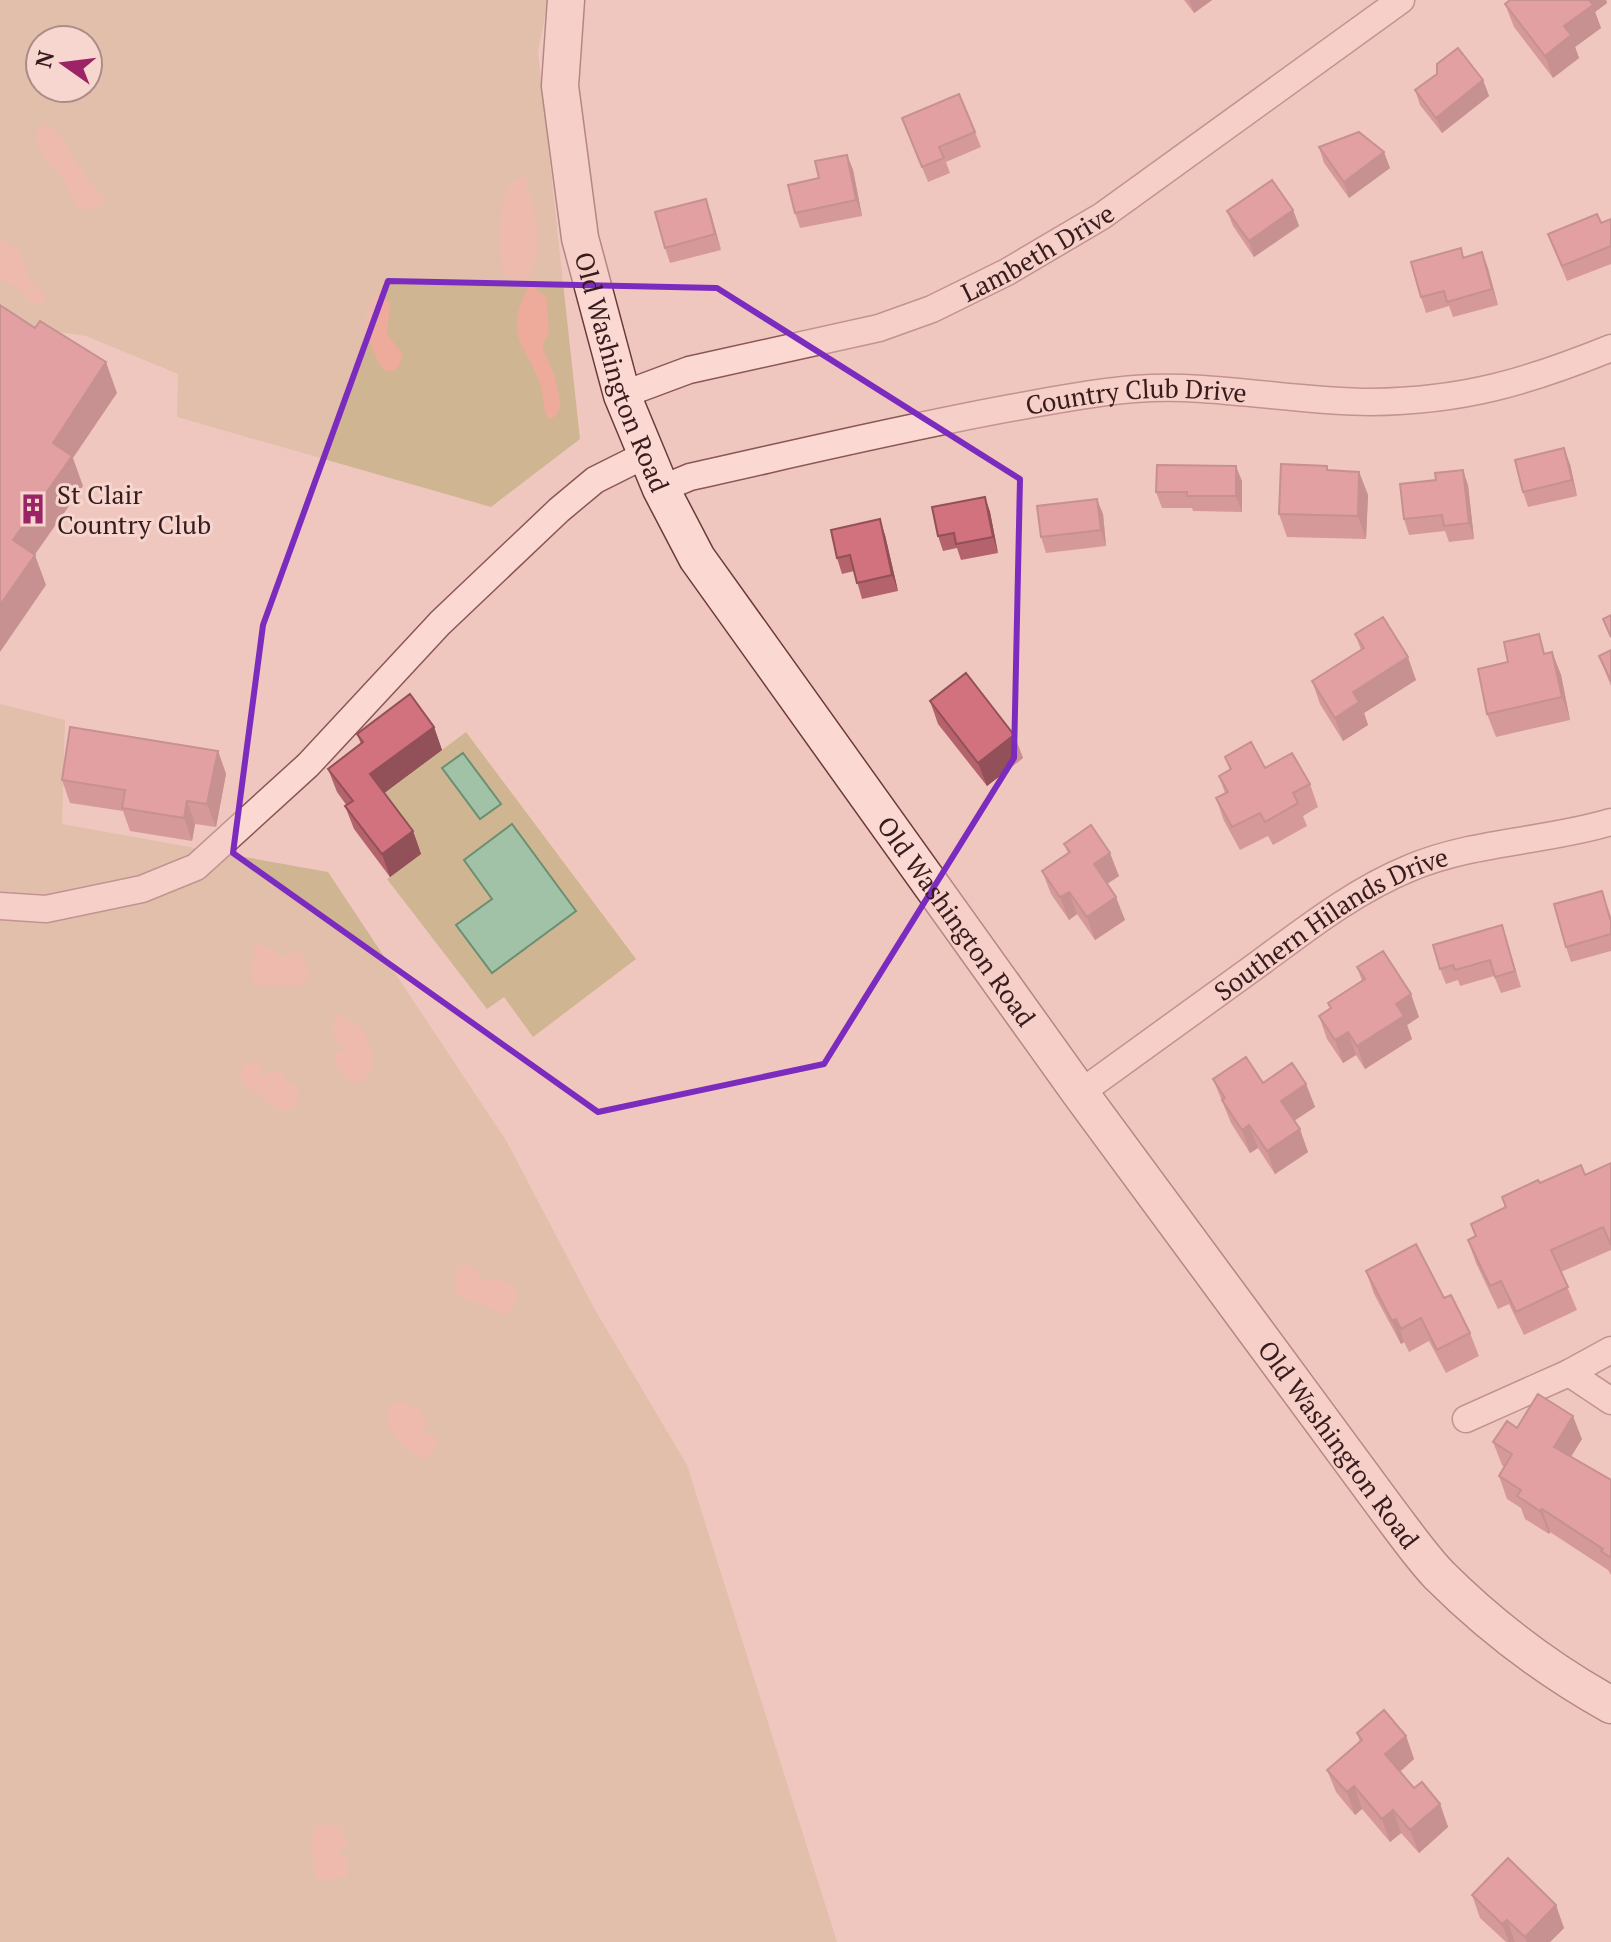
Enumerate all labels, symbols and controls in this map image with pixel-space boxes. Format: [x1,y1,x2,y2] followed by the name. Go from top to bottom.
[24,24,104,104] north arrow
[28,47,60,71] text: N
[955,196,1121,309] street label: Lambeth Drive
[567,248,677,497] street label: Old Washington Road
[1023,371,1248,422] street label: Country Club Drive
[57,477,211,541] place label: St Clair Country Club
[16,492,50,526] building icon: St Clair Country Club
[870,809,1044,1033] street label: Old Washington Road
[1207,839,1452,1008] street label: Southern Hilands Drive
[1251,1333,1427,1555] street label: Old Washington Road

